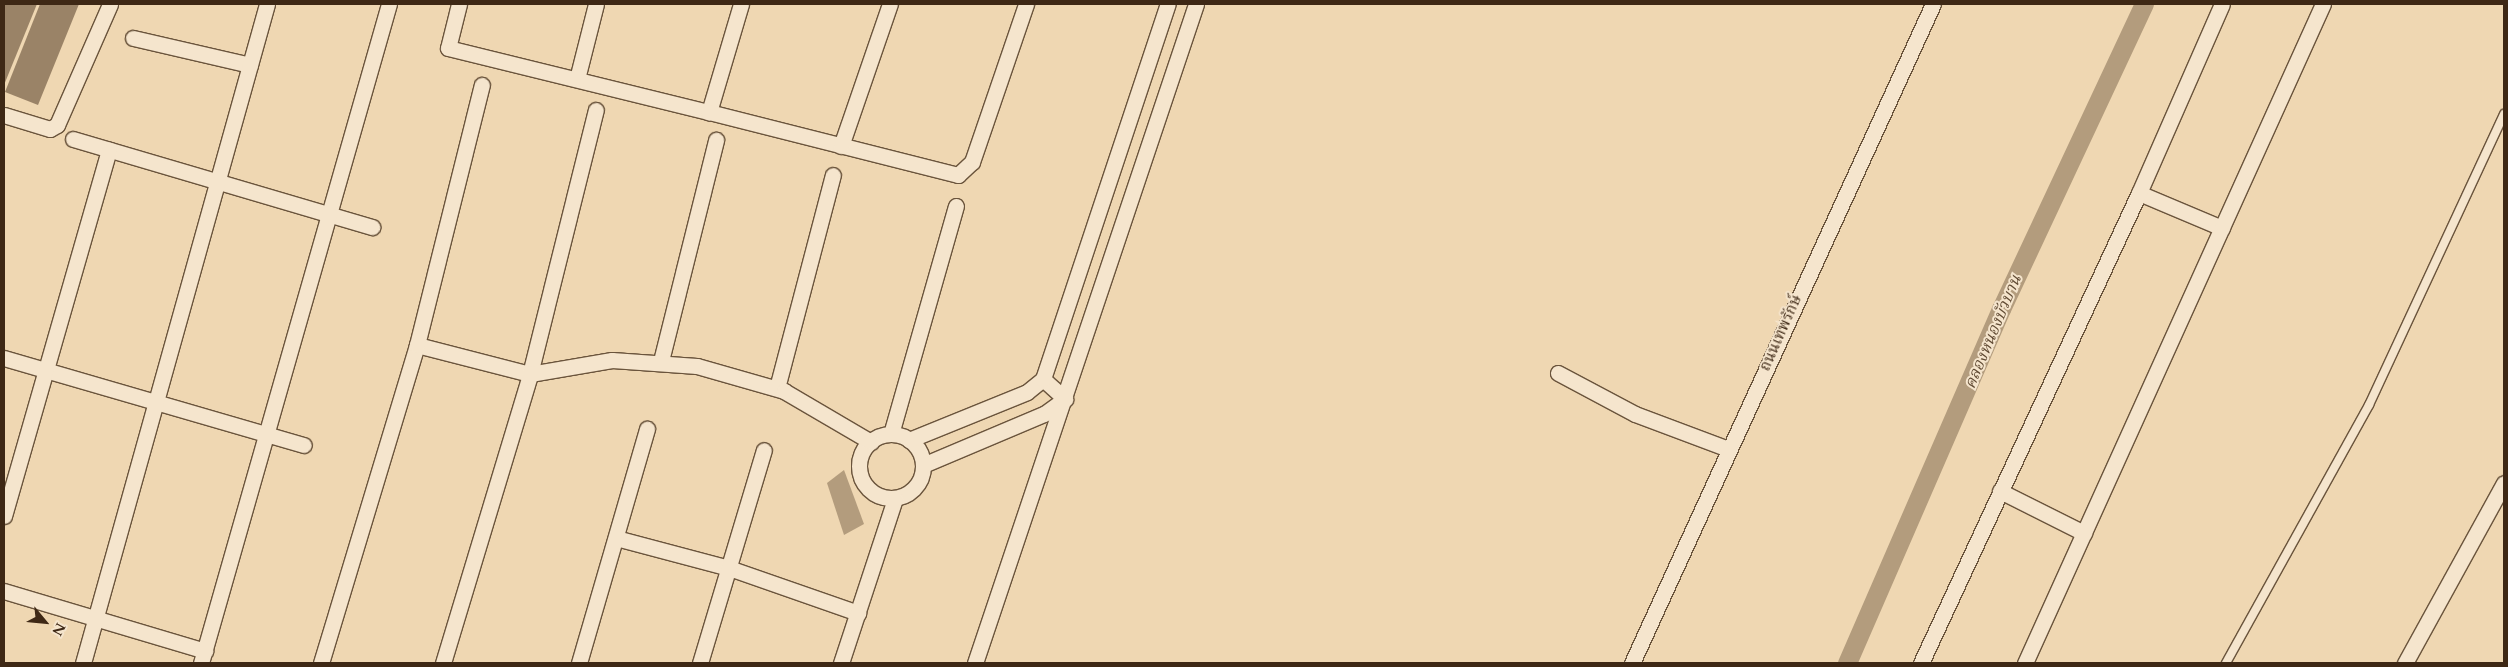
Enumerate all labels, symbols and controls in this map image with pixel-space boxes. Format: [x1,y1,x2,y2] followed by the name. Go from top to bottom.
[1960,272,2026,392] water label: คลองหนองบัวบาน
[1756,292,1806,374] street label: ถนนเทพรักษ์
[20,597,70,647] north arrow
[47,619,70,639] text: N

